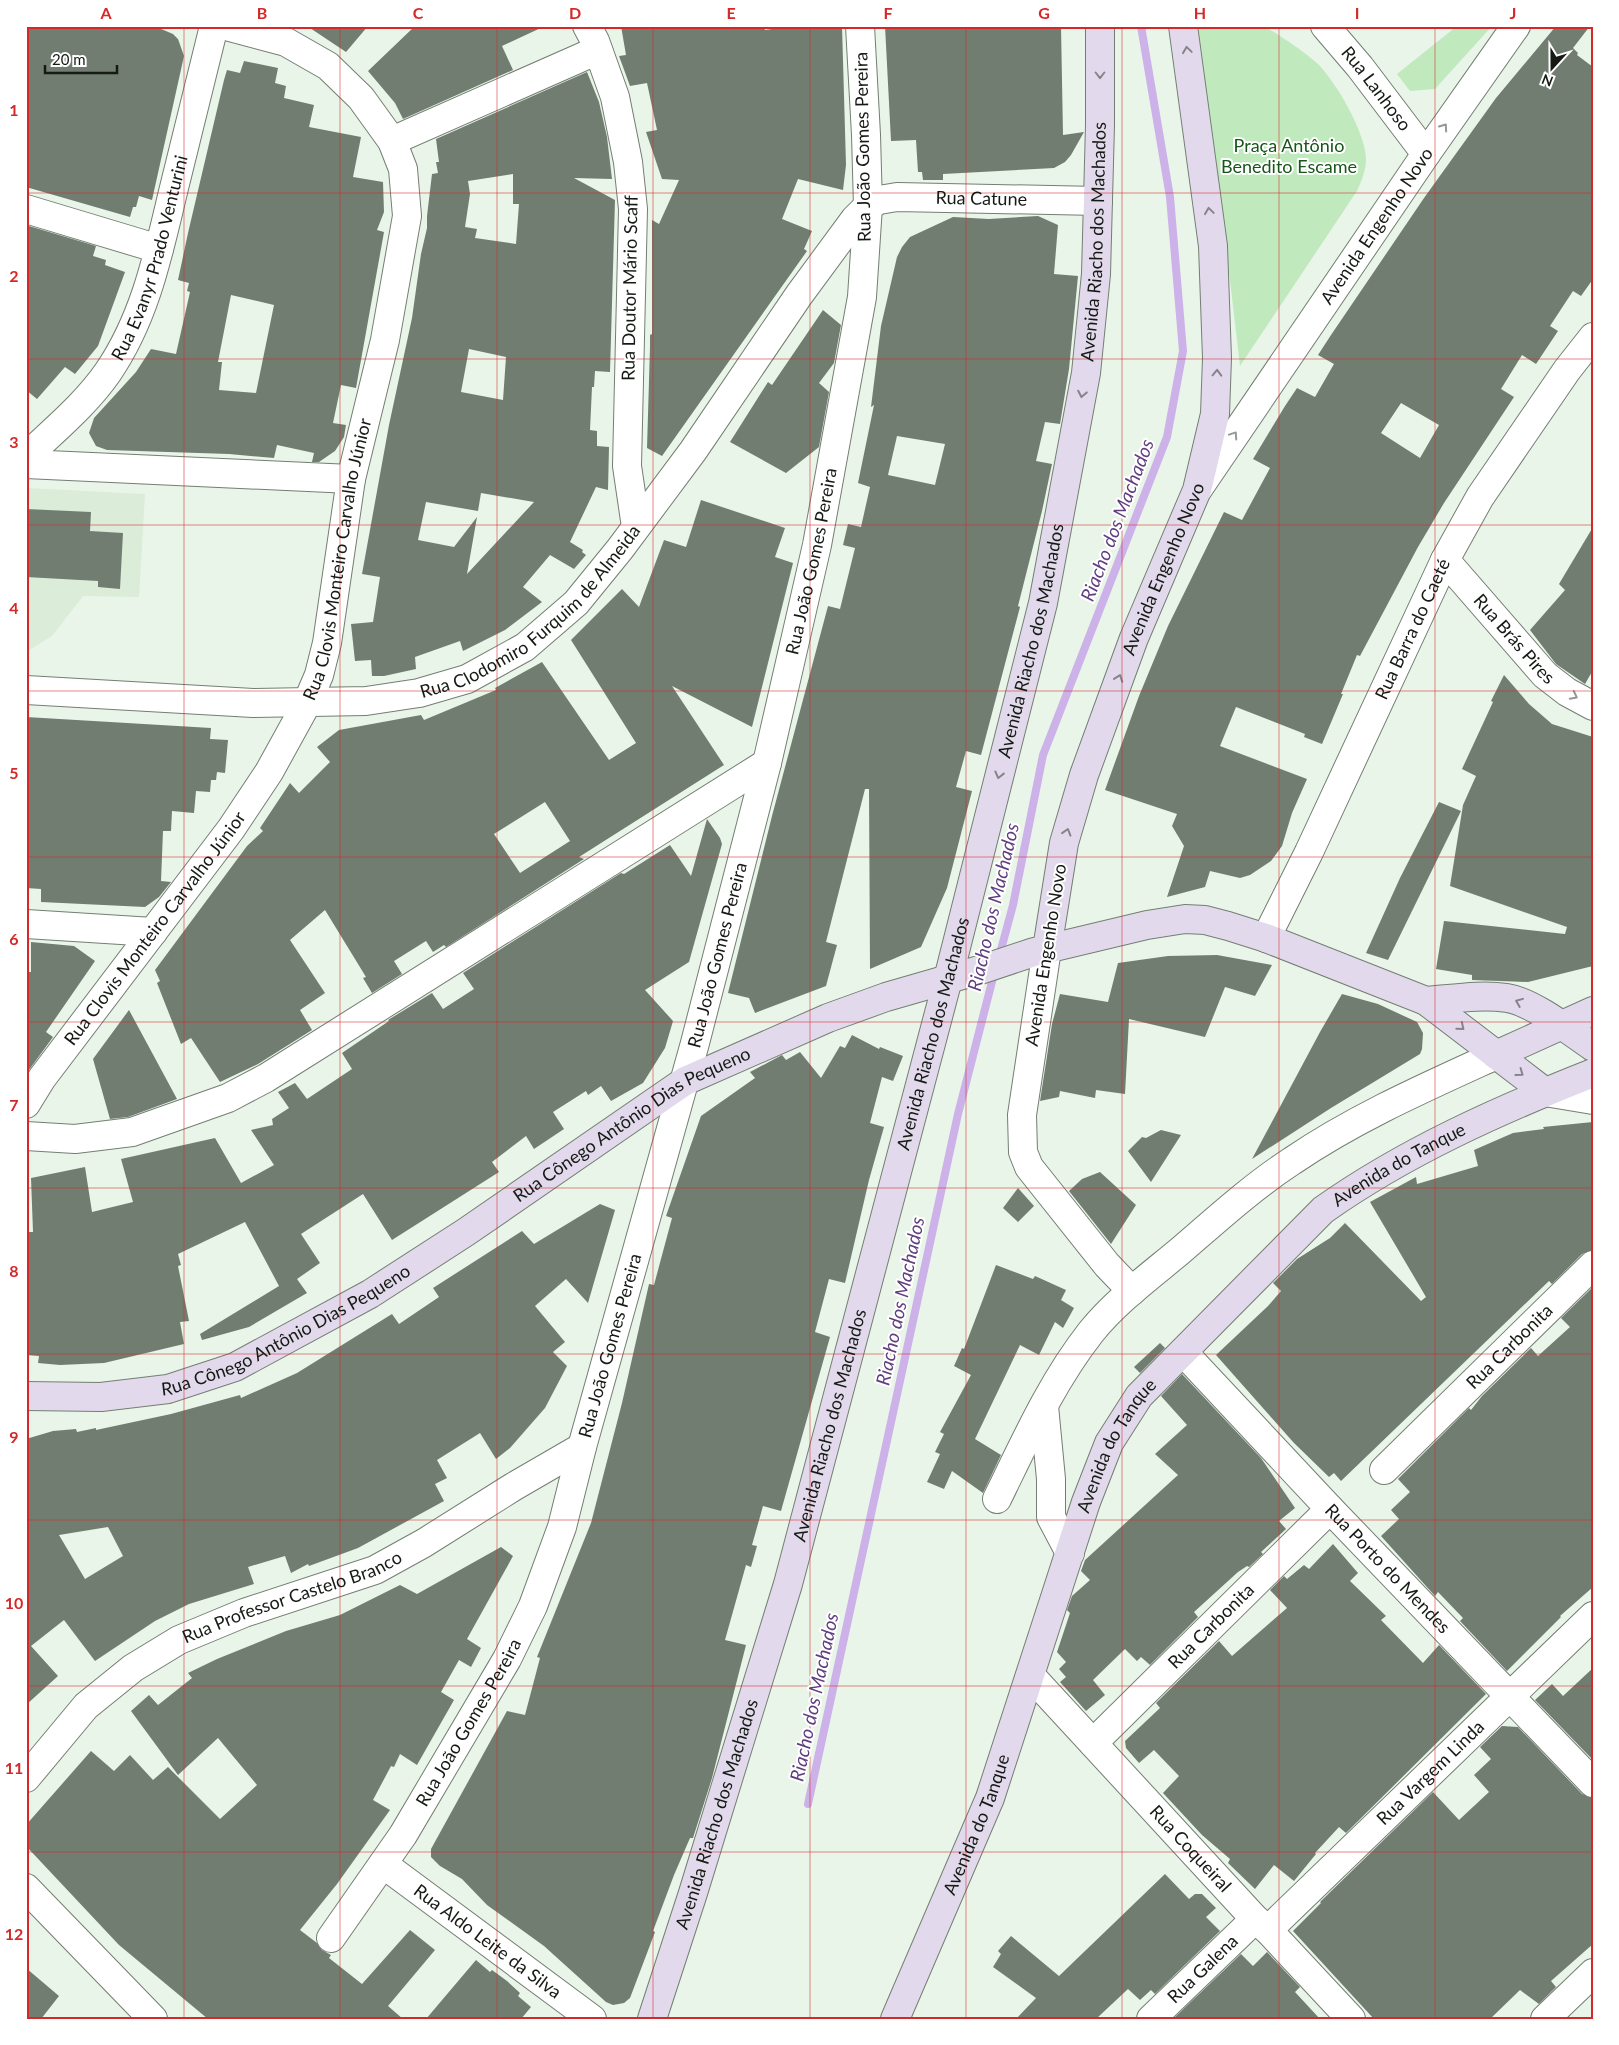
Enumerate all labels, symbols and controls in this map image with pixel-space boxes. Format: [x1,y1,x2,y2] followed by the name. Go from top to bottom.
[99,3,112,22] text: A
[257,3,267,22] text: B
[413,3,424,22] text: C
[569,3,581,22] text: D
[726,3,736,22] text: E
[883,3,893,22] text: F
[1038,3,1050,22] text: G
[1194,3,1206,22] text: H
[1355,3,1359,22] text: I
[1510,3,1516,22] text: J
[1337,41,1416,135] street label: Rua Lanhoso
[45,42,118,74] scale bar
[1526,42,1576,92] north arrow
[1182,46,1192,54] one-way arrow
[52,50,86,68] text: 20 m
[849,52,875,242] street label: Rua João Gomes Pereira
[1539,71,1555,90] text: N
[1095,72,1105,79] one-way arrow
[9,100,19,119] text: 1
[1075,121,1110,362] street label: Avenida Riacho dos Machados
[1438,123,1447,133] one-way arrow
[1221,134,1357,177] park label: Praça Antônio Benedito Escame
[1315,143,1437,308] street label: Avenida Engenho Novo
[106,153,192,364] street label: Rua Evanyr Prado Venturini
[935,186,1027,210] street label: Rua Catune
[616,195,642,381] street label: Rua Doutor Mário Scaff
[1204,207,1214,215] one-way arrow
[9,266,19,285] text: 2
[1211,369,1222,377] one-way arrow
[1078,390,1088,398] one-way arrow
[297,415,376,703] street label: Rua Clovis Monteiro Carvalho Júnior
[1228,431,1238,440] one-way arrow
[9,432,19,451] text: 3
[1075,435,1158,604] water label: Riacho dos Machados
[780,466,841,657] street label: Rua João Gomes Pereira
[1117,481,1208,658] street label: Avenida Engenho Novo
[417,520,644,702] street label: Rua Clodomiro Furquim de Almeida
[992,521,1068,760] street label: Avenida Riacho dos Machados
[1370,555,1454,703] street label: Rua Barra do Caeté
[1469,589,1559,688] street label: Rua Brás Pires
[9,598,19,617] text: 4
[1113,674,1123,683] one-way arrow
[1569,690,1578,700] one-way arrow
[9,763,19,782] text: 5
[994,771,1005,779] one-way arrow
[59,807,250,1049] street label: Rua Clovis Monteiro Carvalho Júnior
[962,820,1023,993] water label: Riacho dos Machados
[1062,828,1072,837] one-way arrow
[682,860,751,1050] street label: Rua João Gomes Pereira
[1020,862,1070,1048] street label: Avenida Engenho Novo
[891,914,973,1152] street label: Avenida Riacho dos Machados
[9,929,19,948] text: 6
[1515,998,1524,1009] one-way arrow
[1456,1022,1465,1031] one-way arrow
[509,1042,754,1206] street label: Rua Cônego Antônio Dias Pequeno
[1514,1068,1523,1076] one-way arrow
[9,1095,19,1114] text: 7
[1328,1118,1469,1210] street label: Avenida do Tanque
[870,1214,929,1387] water label: Riacho dos Machados
[573,1251,646,1440] street label: Rua João Gomes Pereira
[160,1259,414,1400] street label: Rua Cônego Antônio Dias Pequeno
[9,1261,19,1280] text: 8
[1461,1299,1557,1393] street label: Rua Carbonita
[788,1306,870,1544] street label: Avenida Riacho dos Machados
[1071,1373,1160,1515] street label: Avenida do Tanque
[9,1427,19,1446] text: 9
[1321,1499,1456,1638] street label: Rua Porto do Mendes
[179,1545,405,1647] street label: Rua Professor Castelo Branco
[1163,1578,1258,1673] street label: Rua Carbonita
[5,1593,23,1612] text: 10
[784,1610,843,1783] water label: Riacho dos Machados
[410,1635,525,1810] street label: Rua João Gomes Pereira
[670,1696,762,1932] street label: Avenida Riacho dos Machados
[1372,1715,1488,1829] street label: Rua Vargem Linda
[938,1751,1013,1898] street label: Avenida do Tanque
[5,1758,23,1777] text: 11
[1146,1800,1236,1896] street label: Rua Coqueiral
[410,1879,566,2003] street label: Rua Aldo Leite da Silva
[5,1924,23,1943] text: 12
[1162,1929,1242,2007] street label: Rua Galena

